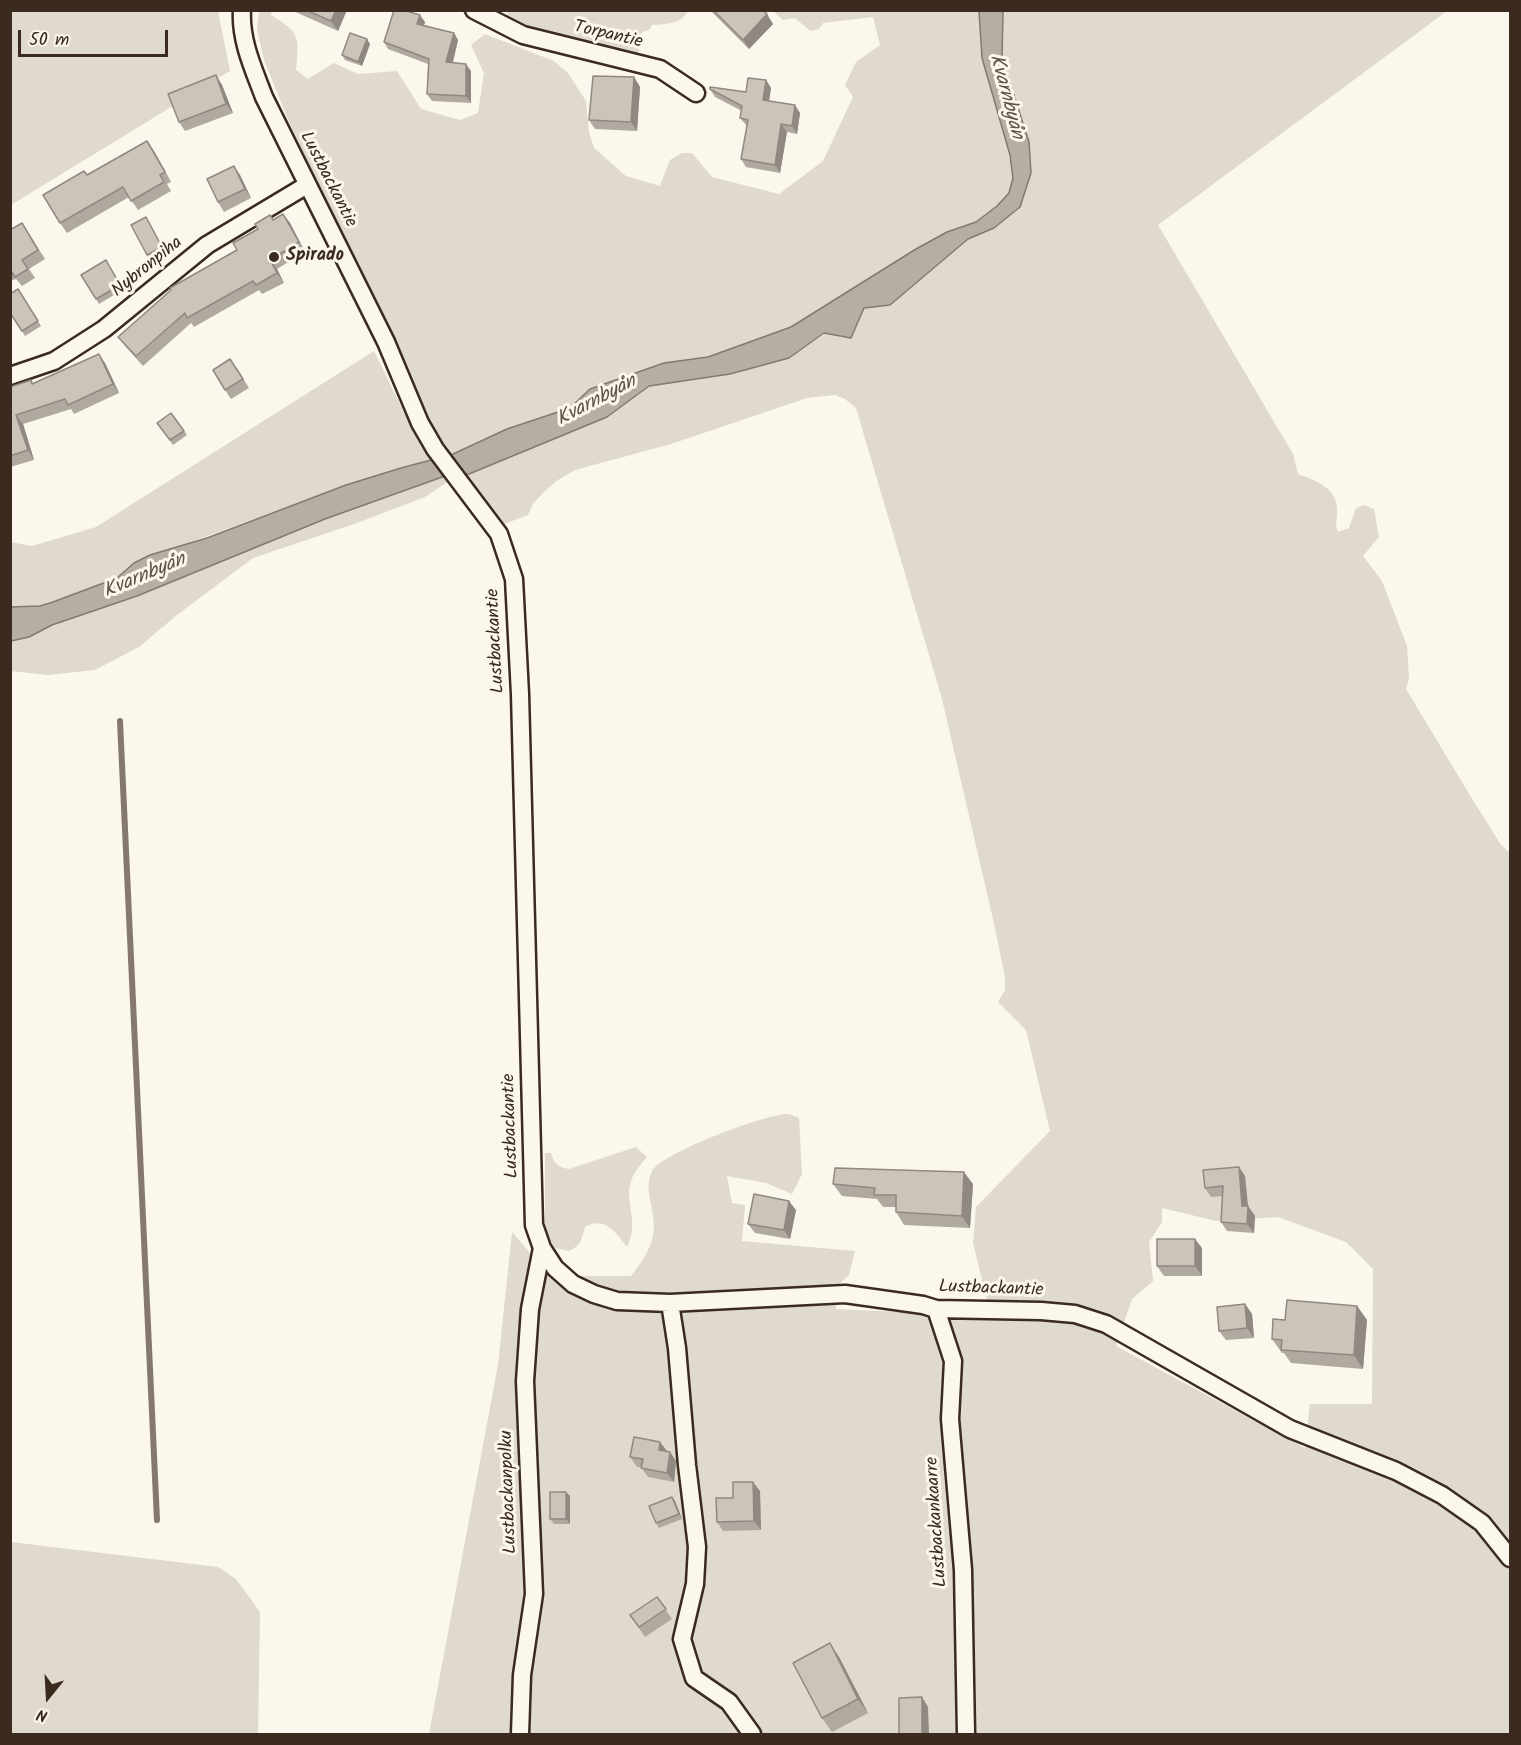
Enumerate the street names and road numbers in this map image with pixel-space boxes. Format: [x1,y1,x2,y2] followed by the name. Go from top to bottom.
[572,18,644,54] street label: Torpantie
[294,128,360,232] street label: Lustbackantie
[108,233,188,303] street label: Nybronpiha
[483,588,511,694] street label: Lustbackantie
[499,1073,525,1179] street label: Lustbackantie
[938,1277,1044,1303] street label: Lustbackantie
[497,1430,523,1554] street label: Lustbackanpolku
[923,1456,953,1588] street label: Lustbackankaarre

